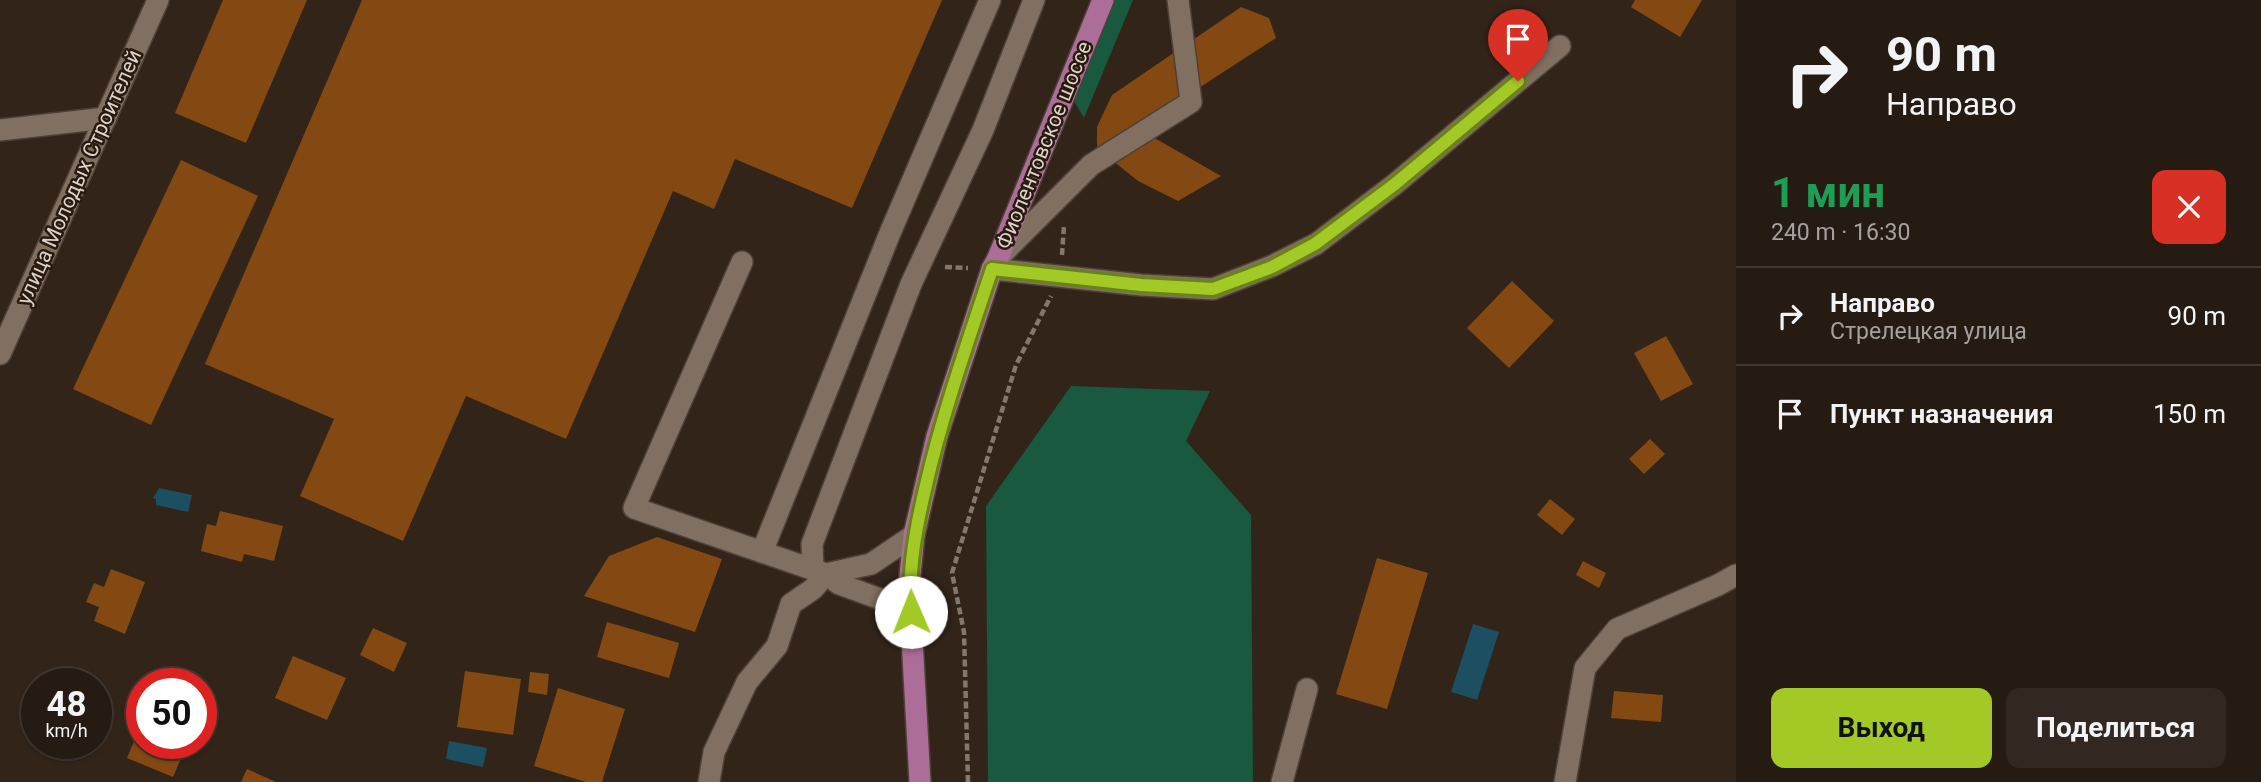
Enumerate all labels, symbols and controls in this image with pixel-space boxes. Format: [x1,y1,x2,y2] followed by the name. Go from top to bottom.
[1488,9,1548,81] pin
[1499,20,1537,58] icon: arrive
[1886,26,1997,83] text: 90 m
[1771,28,1862,119] icon: right
[991,38,1097,252] street label: Фиолентовское шоссе
[12,46,146,308] street label: улица Молодых Строителей
[1886,85,2017,123] text: Направо
[1771,168,1885,217] text: 1 мин
[2152,170,2226,244] button: close
[1771,219,1910,246] text: 240 m · 16:30
[1830,288,1935,318] text: Направо
[1771,297,1809,335] icon: right
[2168,301,2226,331] text: 90 m
[1830,318,2027,345] text: Стрелецкая улица
[1771,395,1809,433] icon: arrive
[1830,399,2054,429] text: Пункт назначения
[2153,399,2226,429] text: 150 m
[874,575,948,649] position arrow
[126,668,217,759] speed limit sign: 50
[46,684,87,725] text: 48
[1771,688,1992,768] button: Выход
[2006,688,2226,768] button: Поделиться
[45,720,88,741] text: km/h

